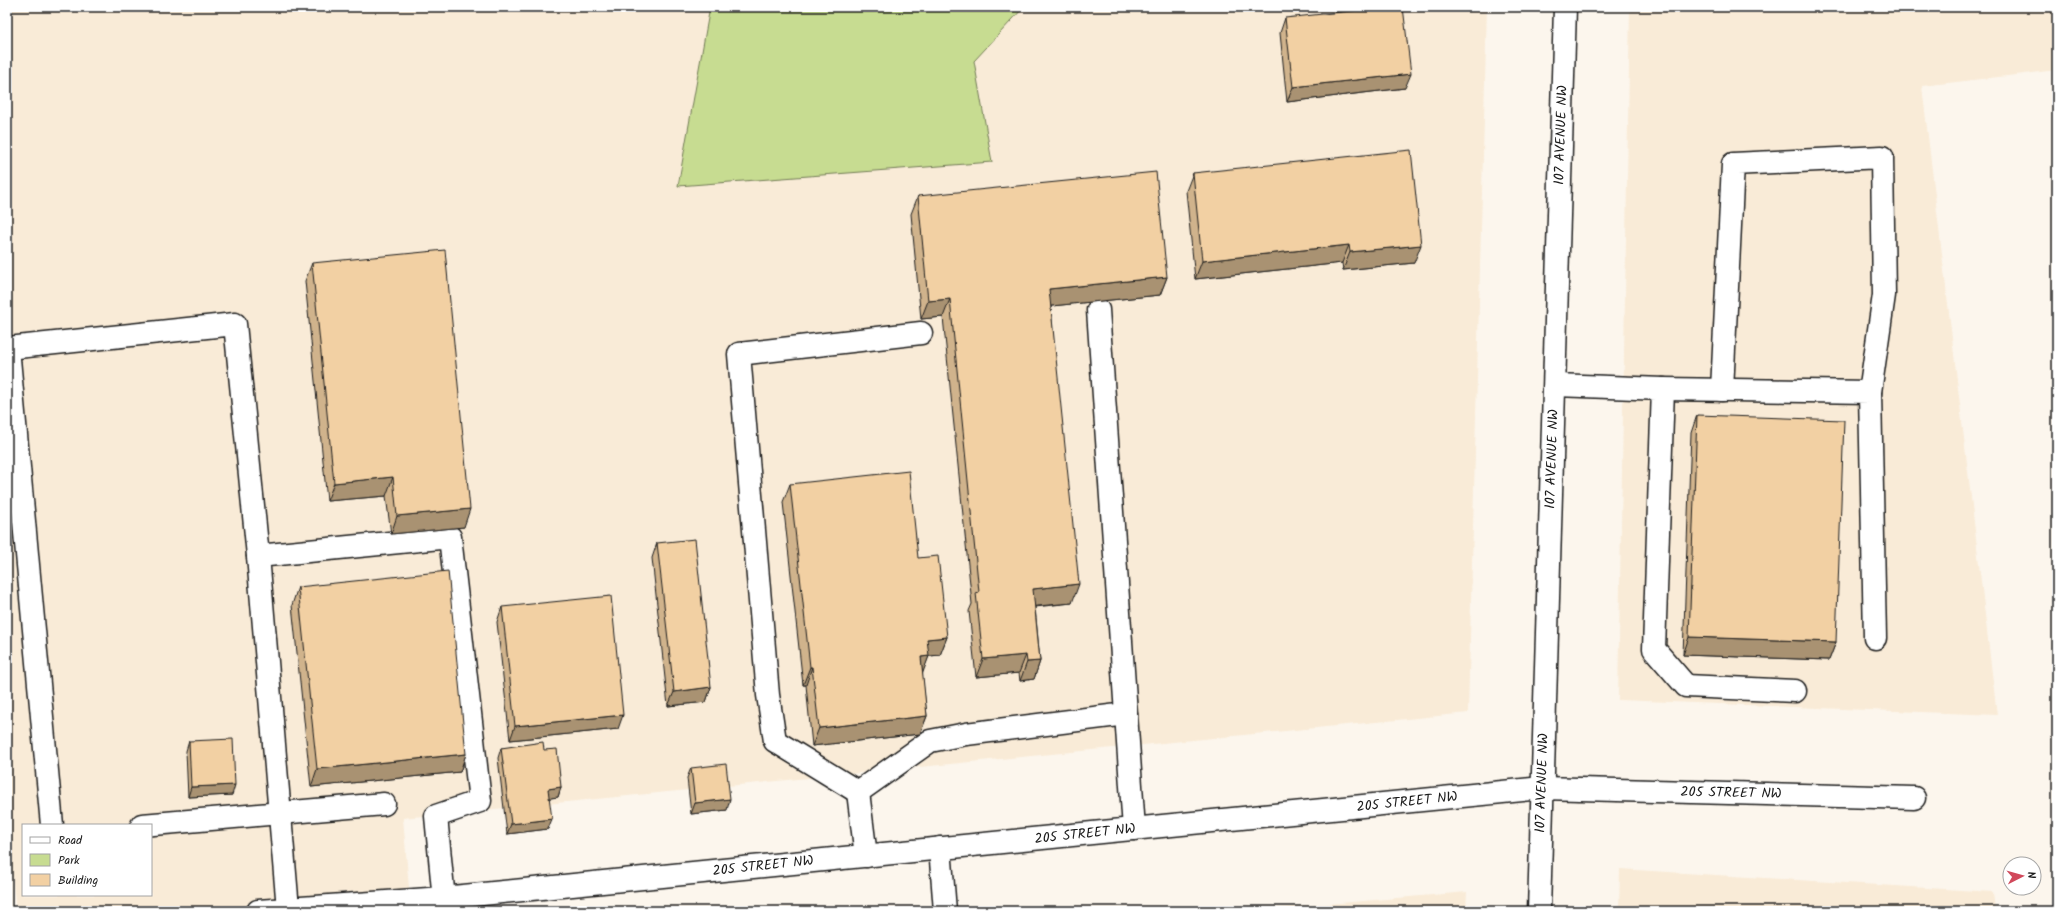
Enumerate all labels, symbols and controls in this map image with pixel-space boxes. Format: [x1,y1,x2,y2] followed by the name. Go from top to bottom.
[1548,85,1574,185] street label: 107 AVENUE NW
[1539,409,1565,509] street label: 107 AVENUE NW
[1529,733,1555,833] street label: 107 AVENUE NW
[1680,781,1782,805] street label: 205 STREET NW
[1355,786,1459,818] street label: 205 STREET NW
[1033,818,1137,850] street label: 205 STREET NW
[22,824,152,896] legend
[58,831,83,850] text: Road
[711,850,815,882] street label: 205 STREET NW
[58,851,80,870] text: Park
[2002,856,2042,896] north arrow
[58,871,98,890] text: Building
[2022,871,2040,880] text: N

